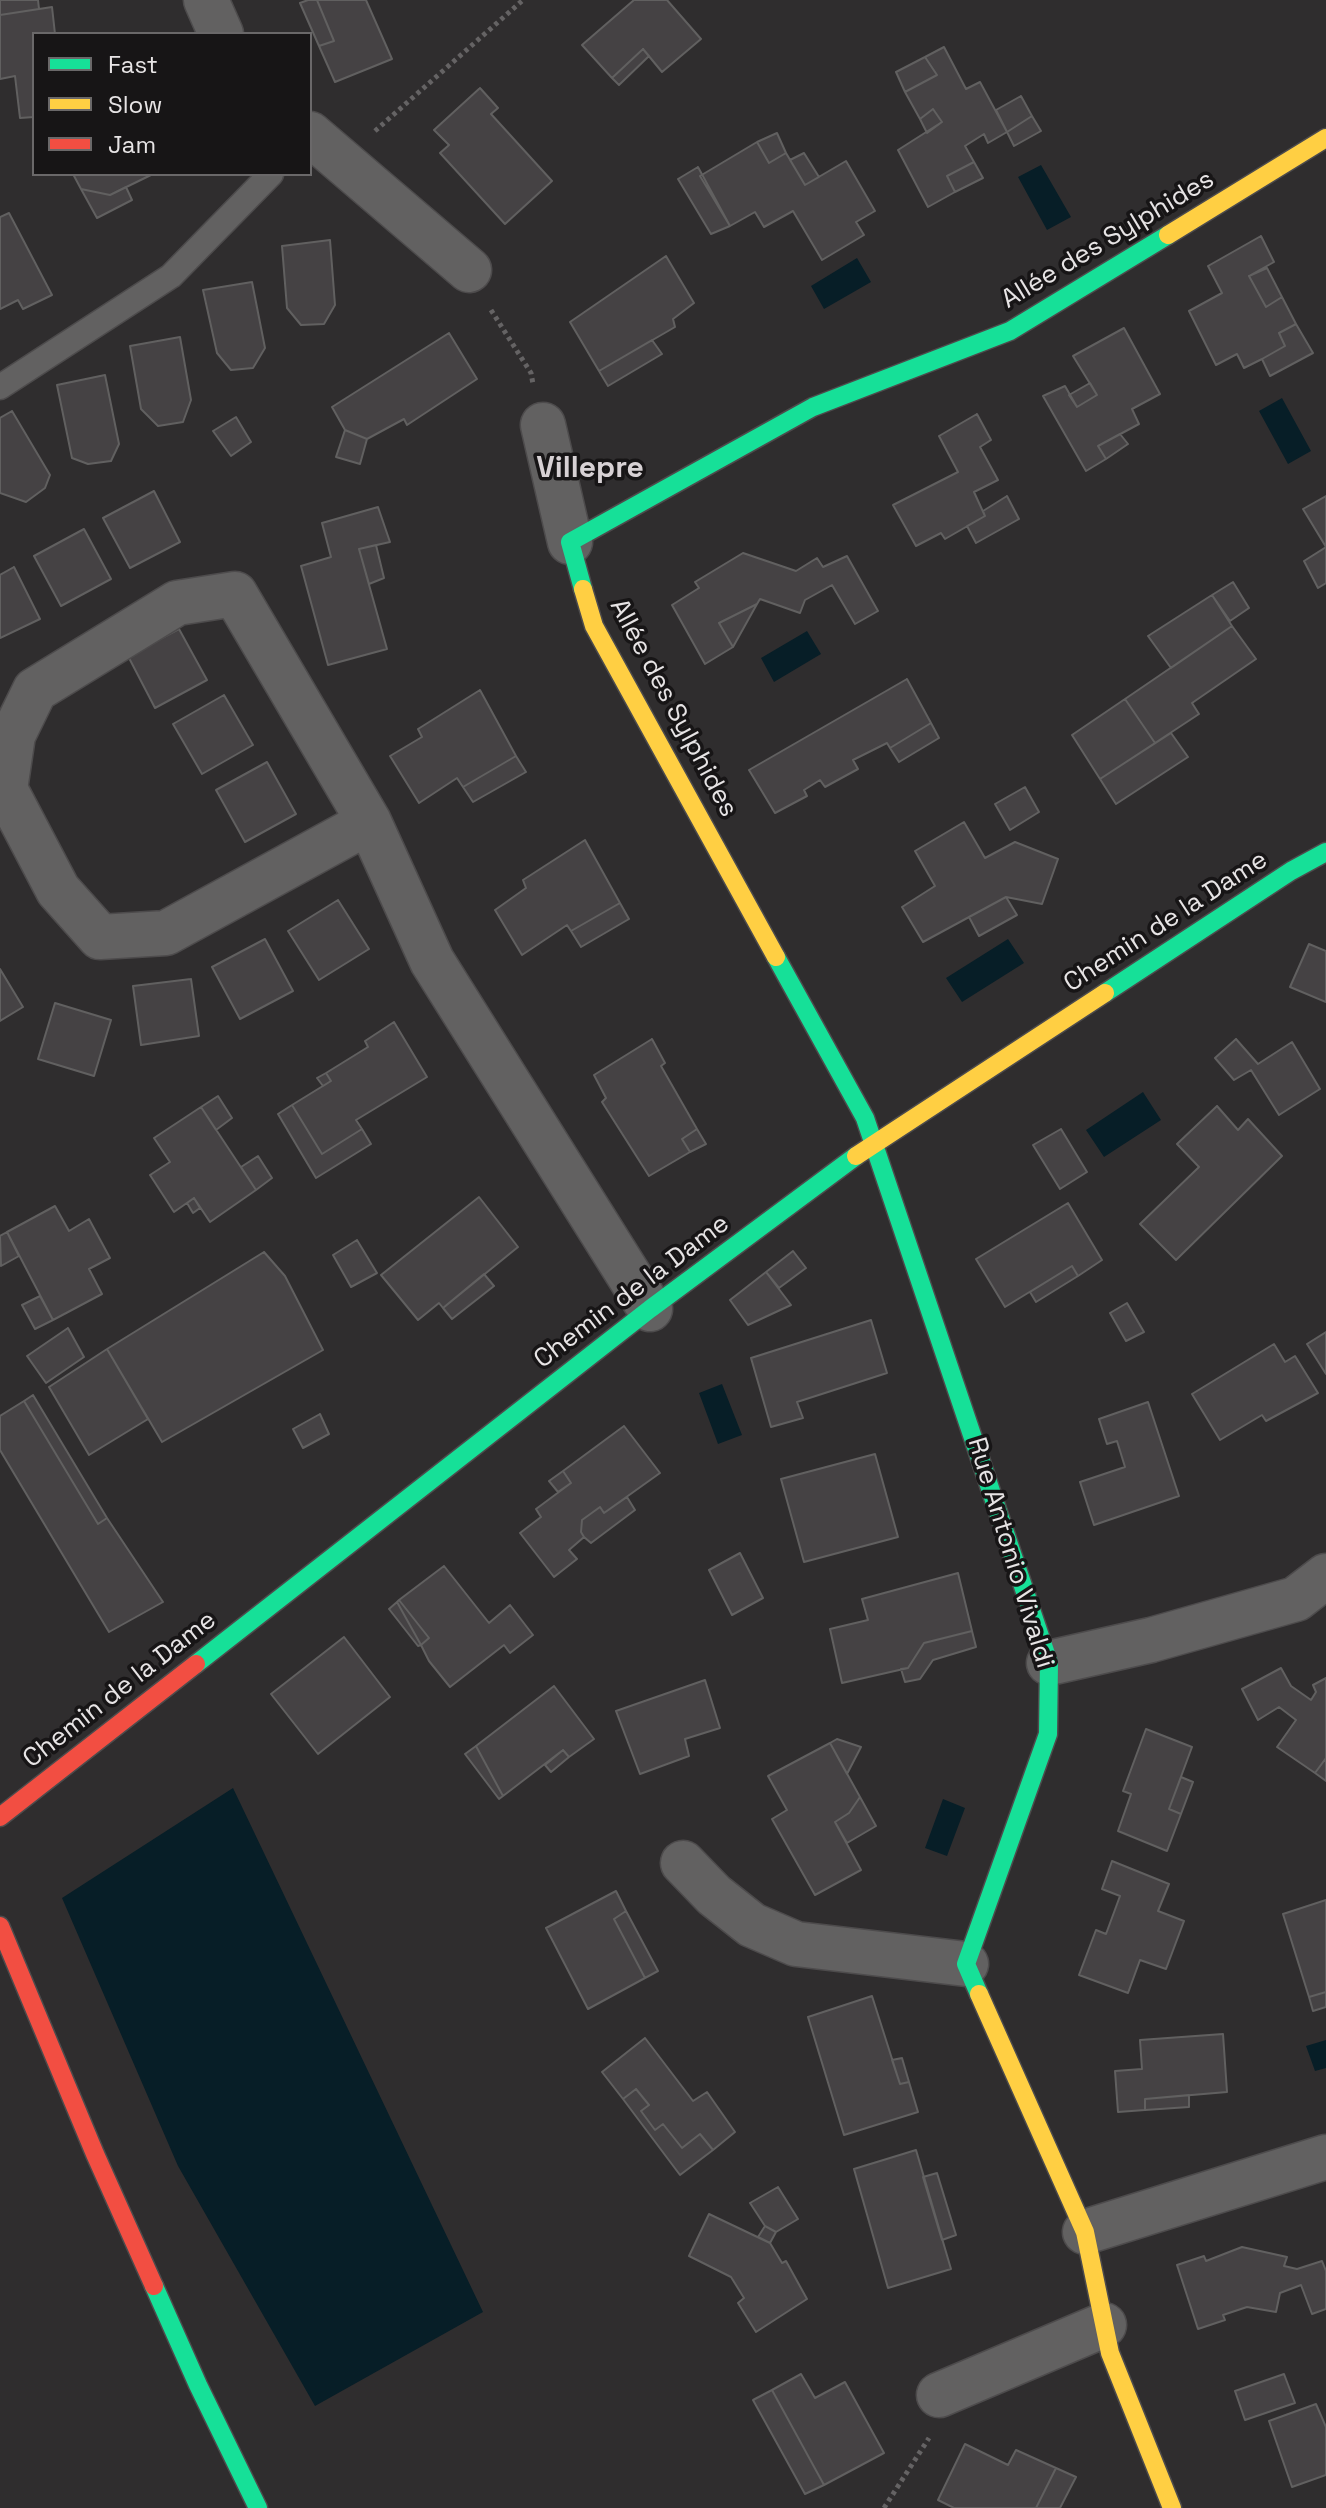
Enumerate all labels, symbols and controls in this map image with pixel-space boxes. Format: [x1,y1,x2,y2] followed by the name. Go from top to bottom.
[32,32,312,176] legend
[108,49,158,80] text: Fast
[108,89,162,120] text: Slow
[108,129,156,160] text: Jam
[996,164,1220,316] street label: Allée des Sylphides
[536,451,644,487] district label: Villepre
[602,594,744,822] street label: Allée des Sylphides
[1058,845,1274,999] street label: Chemin de la Dame
[528,1208,736,1376] street label: Chemin de la Dame
[960,1434,1060,1672] street label: Rue Antonio Vivaldi
[17,1605,223,1775] street label: Chemin de la Dame

